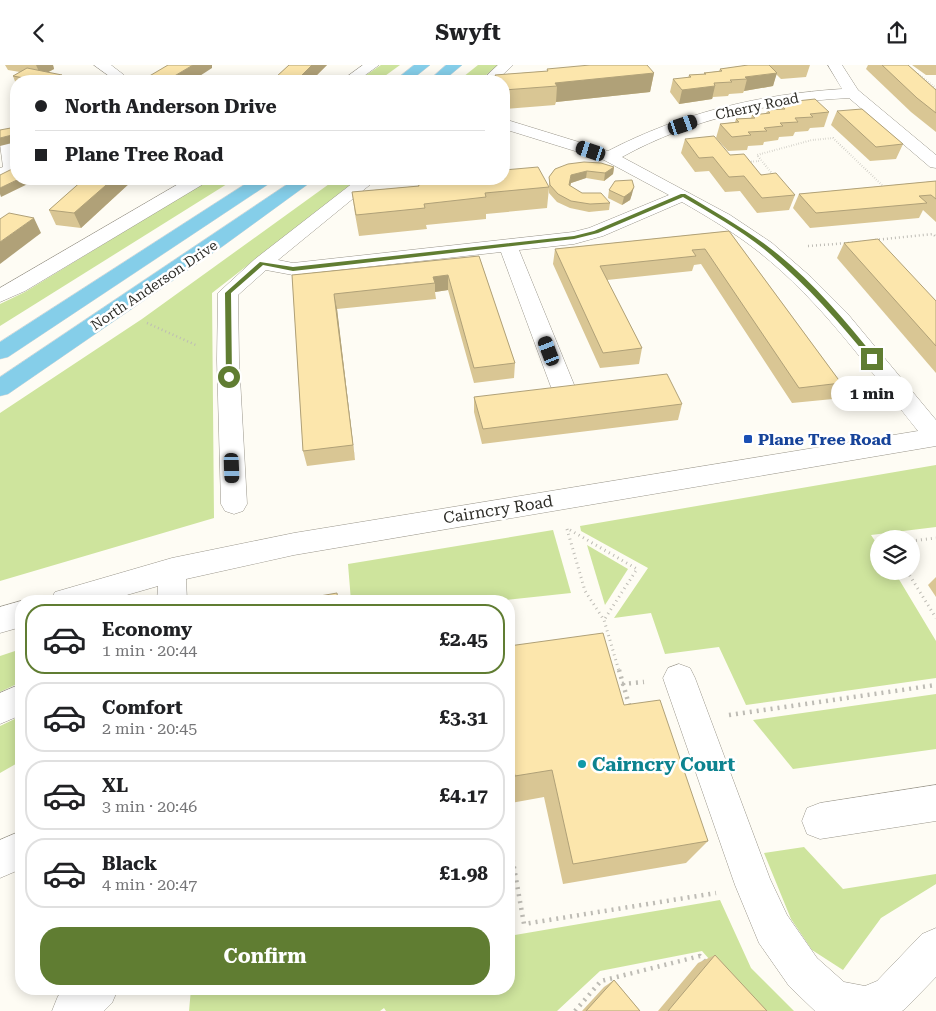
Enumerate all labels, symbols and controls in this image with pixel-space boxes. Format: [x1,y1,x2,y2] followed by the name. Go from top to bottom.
[25,19,53,47] icon: back
[883,19,911,47] icon: share
[435,20,501,45] text: Swyft
[714,89,800,123] street label: Cherry Road
[65,95,277,118] text: North Anderson Drive
[666,113,699,137] car
[574,139,607,163] car
[65,143,223,166] text: Plane Tree Road
[88,237,220,333] street label: North Anderson Drive
[536,334,561,368] car
[861,348,883,370] route end
[218,366,240,388] route start
[831,377,913,411] callout: 1 min
[850,384,894,403] text: 1 min
[758,430,892,449] place label: Plane Tree Road
[742,433,754,445] marker: Plane Tree Road
[223,453,240,483] car
[442,491,554,528] street label: Cairncry Road
[870,530,920,580] map controls
[870,530,920,580] button: layers
[42,617,87,662] icon: car
[102,618,192,641] text: Economy
[439,628,488,651] text: £2.45
[102,641,197,660] text: 1 min · 20:44
[42,695,87,740] icon: car
[102,696,183,719] text: Comfort
[439,706,488,729] text: £3.31
[102,719,197,738] text: 2 min · 20:45
[592,753,735,776] place label: Cairncry Court
[576,758,588,770] marker: Cairncry Court
[42,773,87,818] icon: car
[102,774,128,797] text: XL
[439,784,488,807] text: £4.17
[102,797,197,816] text: 3 min · 20:46
[42,851,87,896] icon: car
[102,852,157,875] text: Black
[439,862,488,885] text: £1.98
[102,875,197,894] text: 4 min · 20:47
[40,927,490,985] button: Confirm

